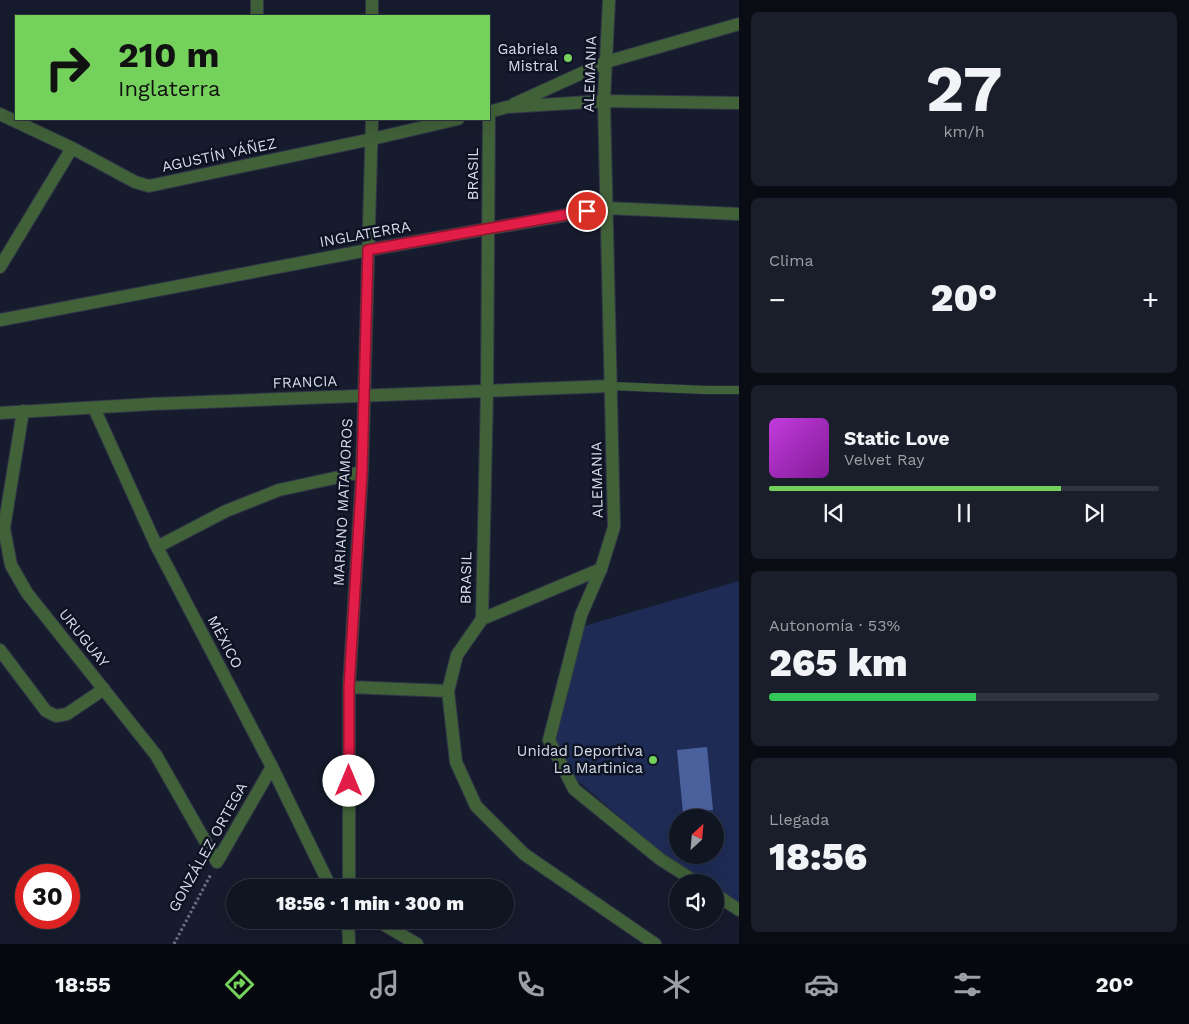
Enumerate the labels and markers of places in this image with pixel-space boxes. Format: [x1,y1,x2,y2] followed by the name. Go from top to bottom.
[497,40,559,75] place label: Gabriela Mistral
[562,52,574,64] marker: Gabriela Mistral
[566,190,608,232] pin
[517,742,644,777] place label: Unidad Deportiva La Martinica
[647,754,659,766] marker: Unidad Deportiva La Martinica

